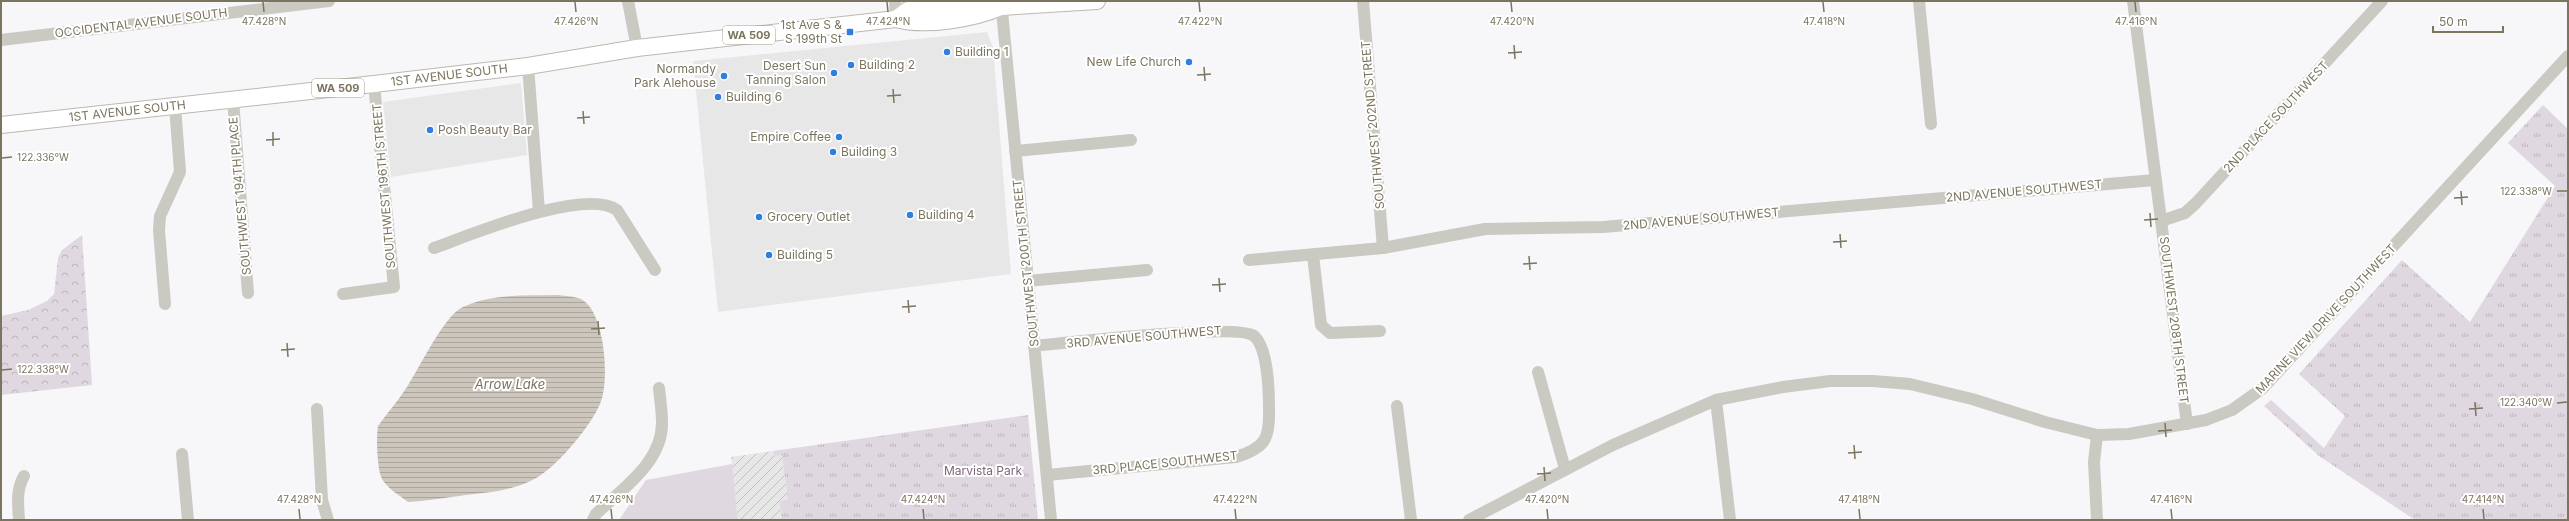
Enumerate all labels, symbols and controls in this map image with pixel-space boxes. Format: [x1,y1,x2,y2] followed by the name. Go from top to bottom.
[54,4,228,41] street label: OCCIDENTAL AVENUE SOUTH
[2433,8,2503,34] scale bar
[2439,14,2468,29] text: 50 m
[242,15,286,27] text: 47.428°N
[554,15,598,27] text: 47.426°N
[866,15,910,27] text: 47.424°N
[1178,15,1222,27] text: 47.422°N
[1490,15,1534,27] text: 47.420°N
[1803,15,1845,27] text: 47.418°N
[2115,15,2157,27] text: 47.416°N
[780,17,842,46] place label: 1st Ave S & S 199th St
[723,26,775,44] road number: WA 509
[845,27,855,37] marker: 1st Ave S & S 199th St
[1358,40,1387,210] street label: SOUTHWEST 202ND STREET
[955,44,1009,59] place label: Building 1
[942,47,952,57] marker: Building 1
[1087,54,1181,69] place label: New Life Church
[859,57,915,72] place label: Building 2
[1184,57,1194,67] marker: New Life Church
[746,58,826,87] place label: Desert Sun Tanning Salon
[2220,58,2331,176] street label: 2ND PLACE SOUTHWEST
[390,60,509,89] street label: 1ST AVENUE SOUTH
[846,60,856,70] marker: Building 2
[634,61,716,90] place label: Normandy Park Alehouse
[829,68,839,78] marker: Desert Sun Tanning Salon
[719,71,729,81] marker: Normandy Park Alehouse
[312,79,364,97] road number: WA 509
[726,89,782,104] place label: Building 6
[713,92,723,102] marker: Building 6
[68,97,187,125] street label: 1ST AVENUE SOUTH
[369,103,398,269] street label: SOUTHWEST 196TH STREET
[225,116,254,276] street label: SOUTHWEST 194TH PLACE
[438,122,532,137] place label: Posh Beauty Bar
[425,125,435,135] marker: Posh Beauty Bar
[750,129,831,144] place label: Empire Coffee
[834,132,844,142] marker: Empire Coffee
[841,144,897,159] place label: Building 3
[828,147,838,157] marker: Building 3
[17,151,69,163] text: 122.336°W
[1945,176,2103,205] street label: 2ND AVENUE SOUTHWEST
[1009,178,1042,347] street label: SOUTHWEST 200TH STREET
[2500,185,2552,197] text: 122.338°W
[1622,204,1780,233] street label: 2ND AVENUE SOUTHWEST
[918,207,975,222] place label: Building 4
[767,209,850,224] place label: Grocery Outlet
[905,210,915,220] marker: Building 4
[754,212,764,222] marker: Grocery Outlet
[2157,236,2192,404] street label: SOUTHWEST 208TH STREET
[2252,241,2399,397] street label: MARINE VIEW DRIVE SOUTHWEST
[777,247,833,262] place label: Building 5
[764,250,774,260] marker: Building 5
[1066,322,1222,351] street label: 3RD AVENUE SOUTHWEST
[17,363,69,375] text: 122.338°W
[474,376,545,392] water label: Arrow Lake
[2500,396,2552,408] text: 122.340°W
[1092,447,1238,478] street label: 3RD PLACE SOUTHWEST
[944,463,1022,478] park label: Marvista Park
[277,493,321,505] text: 47.428°N
[589,493,633,505] text: 47.426°N
[901,493,945,505] text: 47.424°N
[1213,493,1257,505] text: 47.422°N
[1525,493,1569,505] text: 47.420°N
[1838,493,1880,505] text: 47.418°N
[2150,493,2192,505] text: 47.416°N
[2462,493,2504,505] text: 47.414°N

